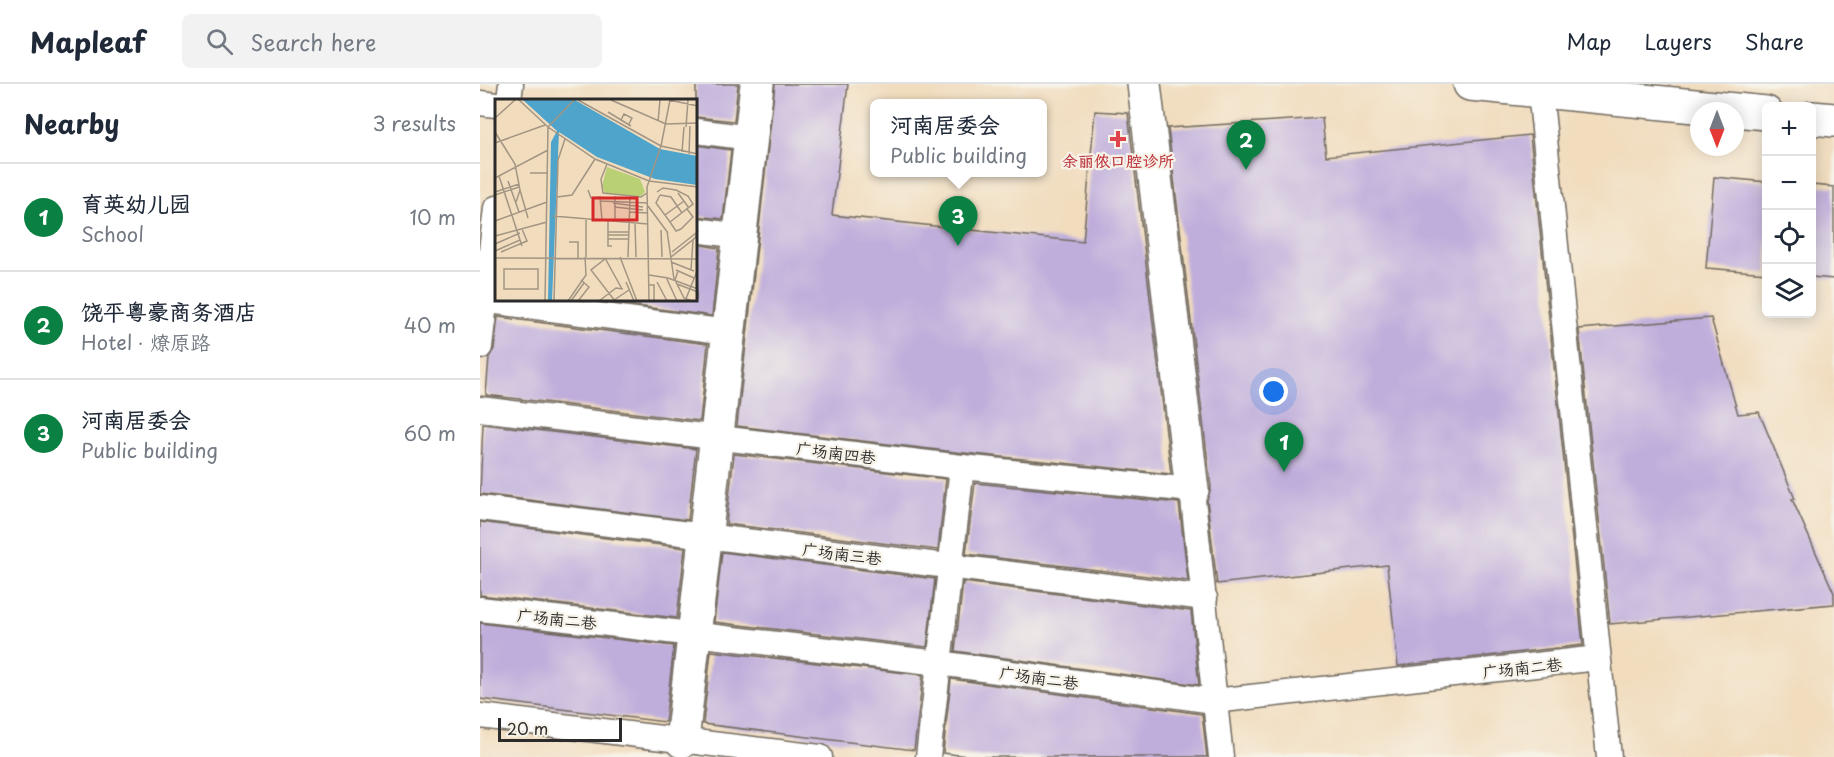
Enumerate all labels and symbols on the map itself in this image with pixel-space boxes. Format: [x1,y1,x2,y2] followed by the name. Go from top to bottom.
[495,99,698,302] inset map
[1690,102,1744,156] north arrow
[1226,120,1266,170] pin: 2
[1109,130,1127,148] marker: 余丽侬口腔诊所
[1062,148,1174,172] place label: 余丽侬口腔诊所
[938,196,978,246] pin: 3
[1259,377,1288,406] your location
[1264,422,1304,472] pin: 1
[795,435,877,469] street label: 广场南四巷
[801,536,883,570] street label: 广场南三巷
[516,602,598,634] street label: 广场南二巷
[1481,651,1563,683] street label: 广场南二巷
[998,660,1080,694] street label: 广场南二巷
[498,715,622,742] scale bar

